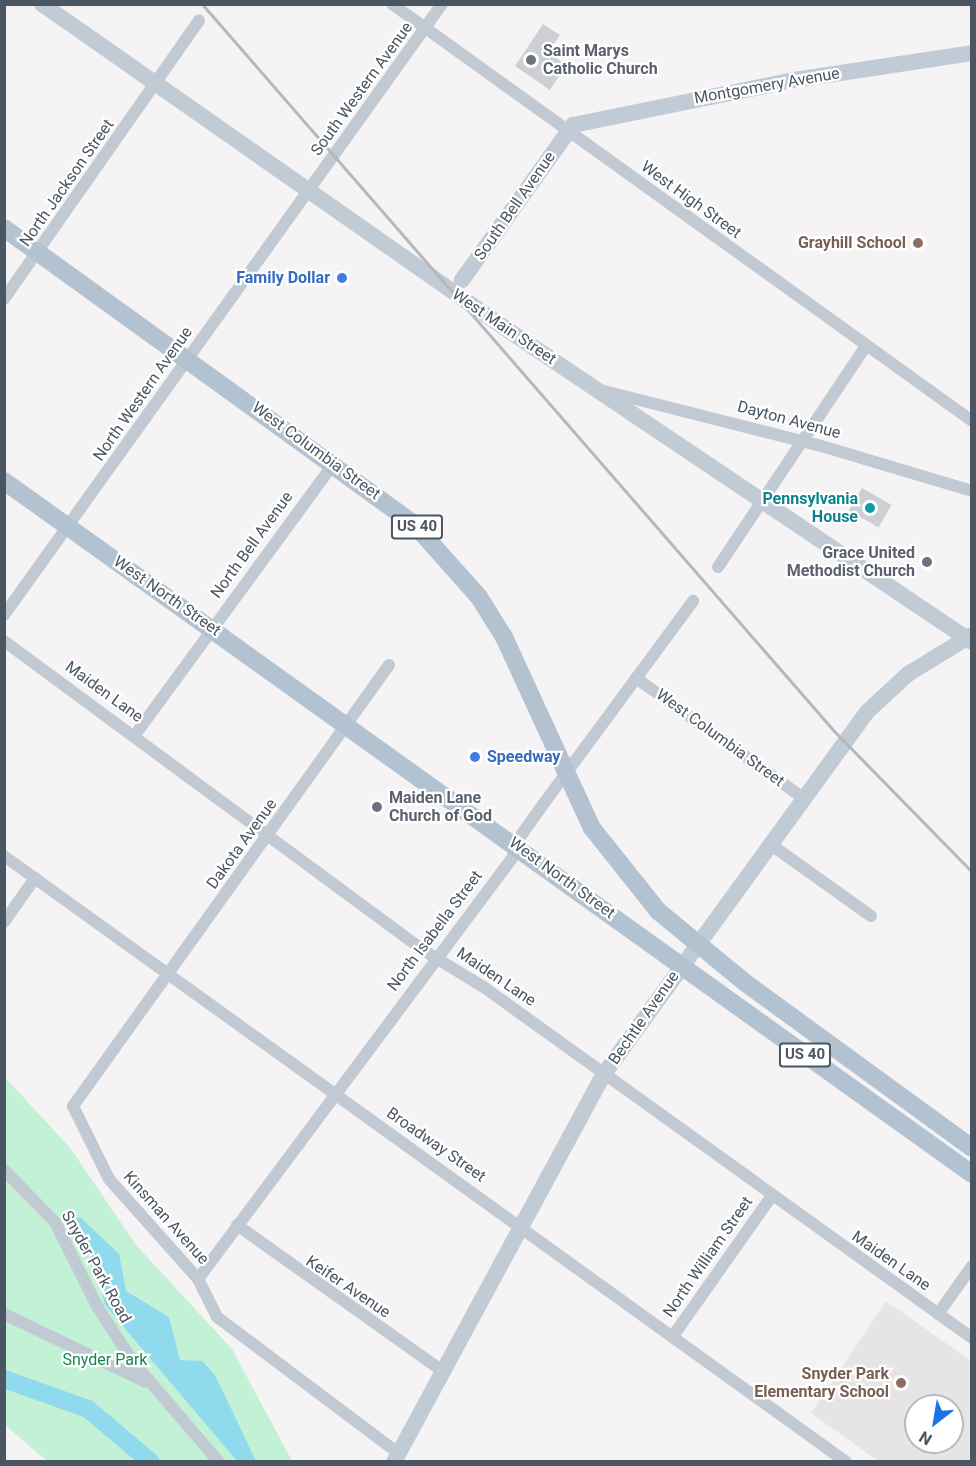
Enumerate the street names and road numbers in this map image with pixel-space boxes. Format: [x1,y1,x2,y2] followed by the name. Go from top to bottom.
[307,18,417,160] street label: South Western Avenue
[693,64,841,108] street label: Montgomery Avenue
[16,116,118,250] street label: North Jackson Street
[470,148,560,264] street label: South Bell Avenue
[637,157,745,243] street label: West High Street
[448,285,560,369] street label: West Main Street
[89,323,197,465] street label: North Western Avenue
[735,397,843,443] street label: Dayton Avenue
[248,398,384,504] street label: West Columbia Street
[207,488,297,602] street label: North Bell Avenue
[390,515,444,539] road number: US 40
[110,552,224,640] street label: West North Street
[61,657,147,727] street label: Maiden Lane
[652,685,788,791] street label: West Columbia Street
[203,795,281,893] street label: Dakota Avenue
[505,833,619,923] street label: West North Street
[383,867,487,995] street label: North Isabella Street
[453,943,539,1011] street label: Maiden Lane
[605,968,683,1068] street label: Bechtle Avenue
[778,1043,832,1067] road number: US 40
[383,1104,489,1186] street label: Broadway Street
[119,1167,213,1269] street label: Kinsman Avenue
[659,1193,757,1321] street label: North William Street
[57,1207,135,1327] street label: Snyder Park Road
[848,1227,934,1295] street label: Maiden Lane
[302,1252,394,1322] street label: Keifer Avenue

